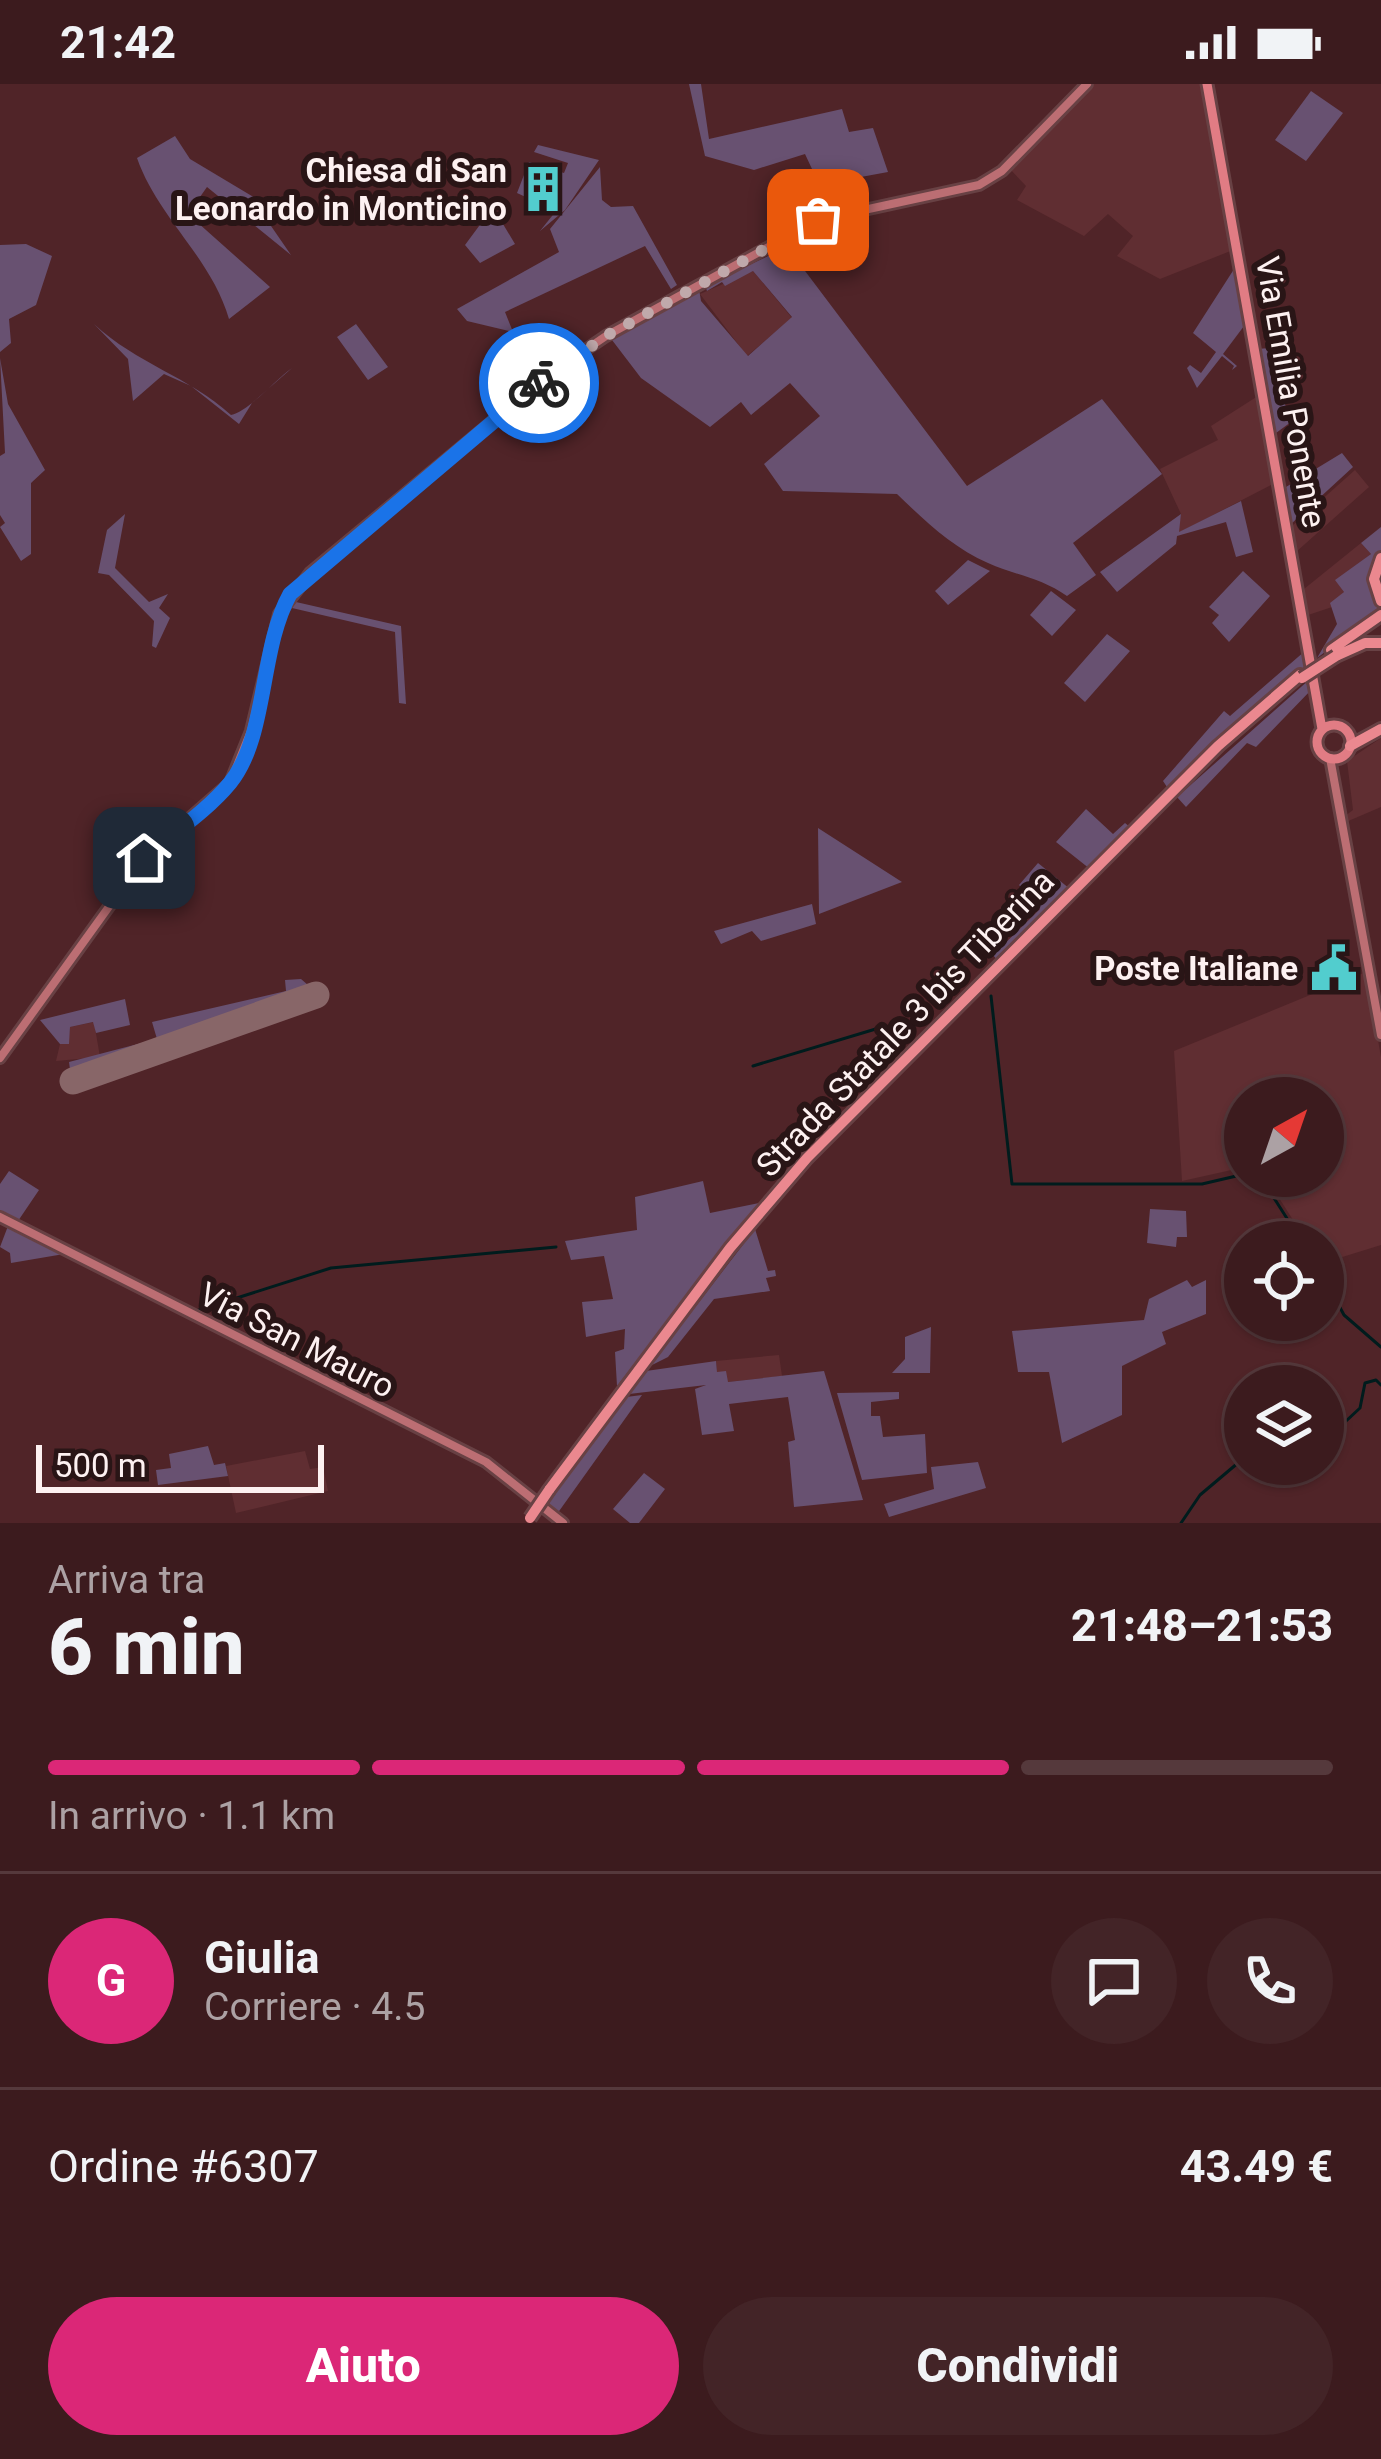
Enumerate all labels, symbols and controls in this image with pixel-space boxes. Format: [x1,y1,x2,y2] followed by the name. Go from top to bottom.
[60,16,176,69] text: 21:42
[175,151,507,228] place label: Chiesa di San Leonardo in Monticino
[518,164,568,214] building icon: Chiesa di San Leonardo in Monticino
[767,169,869,271] pin
[785,187,851,253] icon: bag
[1248,253,1334,531] street label: Via Emilia Ponente
[479,323,599,443] courier
[506,350,572,416] icon: bike
[93,807,195,909] pin
[111,825,177,891] icon: home
[748,861,1062,1185] street label: Strada Statale 3 bis Tiberina
[1309,943,1359,993] public building icon: Poste Italiane
[1094,949,1298,988] place label: Poste Italiane
[1224,1077,1344,1197] north arrow
[1224,1077,1344,1485] map controls
[1224,1221,1344,1341] button: locate
[193,1274,401,1406] street label: Via San Mauro
[1224,1365,1344,1485] button: layers
[36,1439,324,1492] scale bar
[54,1446,147,1485] text: 500 m
[48,1557,205,1603] text: Arriva tra
[1071,1599,1333,1652] text: 21:48–21:53
[48,1602,245,1693] text: 6 min
[48,1793,335,1839] text: In arrivo · 1.1 km
[1051,1918,1177,2044] button: chat
[1207,1918,1333,2044] button: phone
[204,1931,320,1984] text: Giulia
[96,1954,126,2007] text: G
[204,1984,425,2030] text: Corriere · 4.5
[48,2140,319,2193] text: Ordine #6307
[1180,2140,1333,2193] text: 43.49 €
[48,2297,679,2435] button: Aiuto
[703,2297,1333,2435] button: Condividi

